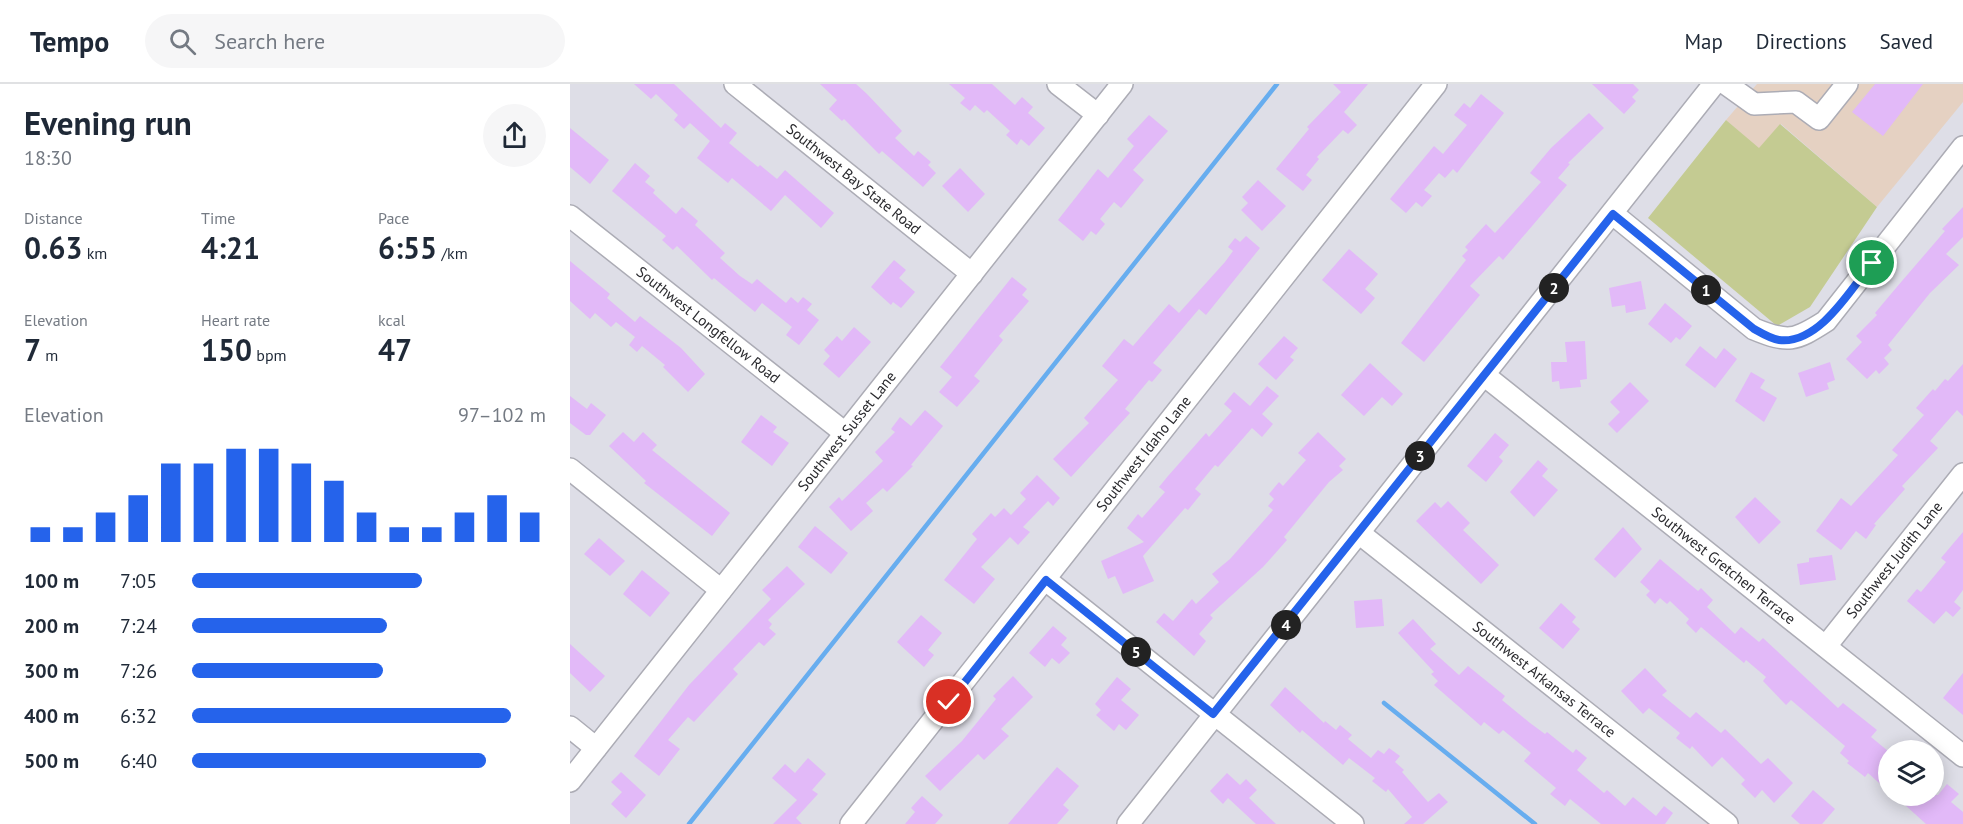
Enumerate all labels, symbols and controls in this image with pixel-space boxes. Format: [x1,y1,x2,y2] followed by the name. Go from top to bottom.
[145,14,565,68] search box
[30,23,109,60] text: Tempo
[166,25,199,58] icon: search
[214,27,325,55] text: Search here
[1684,28,1723,55] text: Map
[1756,28,1847,55] text: Directions
[1880,28,1933,55] text: Saved
[24,101,192,144] text: Evening run
[483,104,546,167] button: share
[783,119,925,238] street label: Southwest Bay State Road
[24,145,72,171] text: 18:30
[24,208,83,228] text: Distance
[201,208,235,228] text: Time
[378,208,409,228] text: Pace
[24,228,82,267] text: 0.63
[201,228,260,267] text: 4:21
[378,228,437,267] text: 6:55
[1846,237,1897,288] pin
[82,243,107,263] text: km
[437,243,468,263] text: /km
[1855,246,1888,279] icon: arrive
[633,262,784,387] street label: Southwest Longfellow Road
[1539,273,1569,303] pin: 2
[1691,275,1721,305] pin: 1
[1549,278,1559,298] text: 2
[1701,280,1711,300] text: 1
[24,310,88,330] text: Elevation
[201,310,270,330] text: Heart rate
[378,310,405,330] text: kcal
[24,330,41,369] text: 7
[201,330,252,369] text: 150
[378,330,412,369] text: 47
[41,345,58,365] text: m
[252,345,287,365] text: bpm
[793,367,900,495] street label: Southwest Susset Lane
[1092,392,1195,515] street label: Southwest Idaho Lane
[24,402,104,428] text: Elevation
[458,402,546,428] text: 97–102 m
[1405,441,1435,471] pin: 3
[1415,446,1425,466] text: 3
[1842,497,1946,622] street label: Southwest Judith Lane
[1648,502,1799,628] street label: Southwest Gretchen Terrace
[24,568,79,594] text: 100 m
[120,568,157,594] text: 7:05
[1271,610,1301,640] pin: 4
[24,613,79,639] text: 200 m
[120,613,157,639] text: 7:24
[1281,615,1291,635] text: 4
[1469,617,1620,741] street label: Southwest Arkansas Terrace
[1121,637,1151,667] pin: 5
[1131,642,1141,662] text: 5
[24,658,79,684] text: 300 m
[120,658,157,684] text: 7:26
[923,676,974,727] pin
[932,685,965,718] icon: check
[24,703,79,729] text: 400 m
[120,703,157,729] text: 6:32
[1878,740,1944,806] map controls
[1878,740,1944,806] button: layers
[24,748,79,774] text: 500 m
[120,748,157,774] text: 6:40

